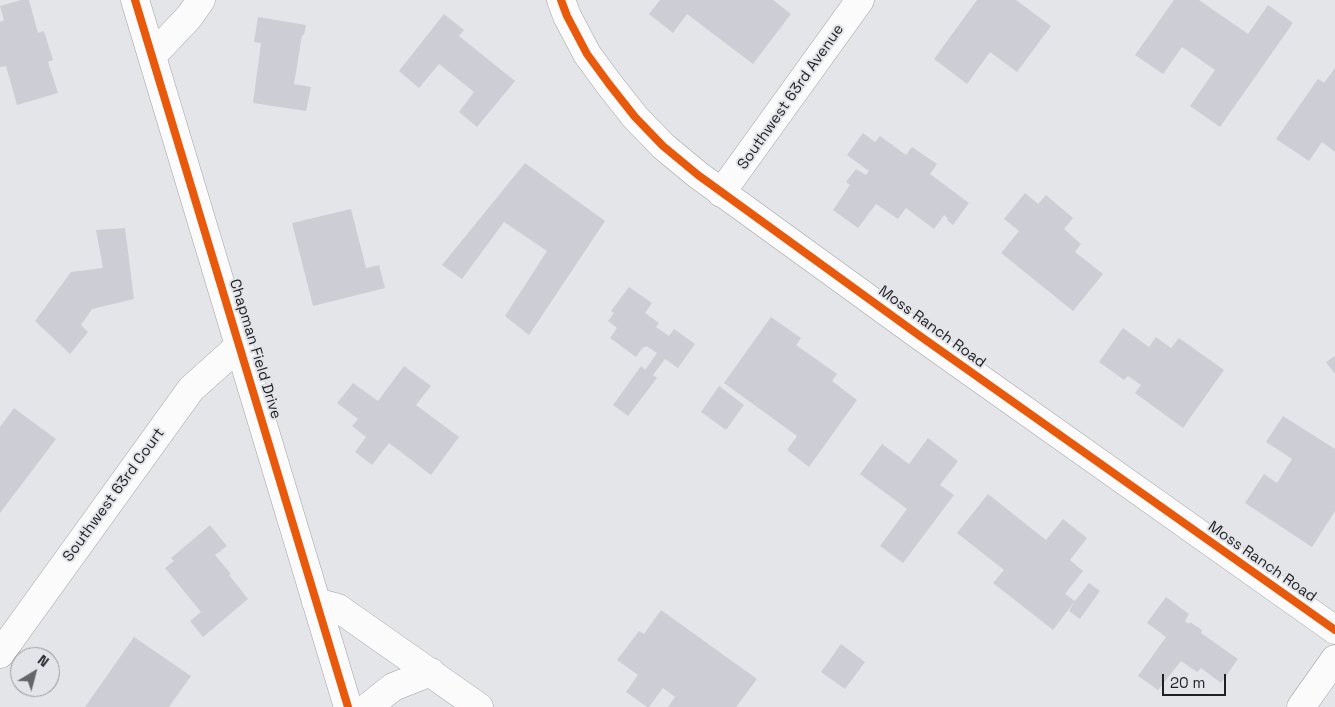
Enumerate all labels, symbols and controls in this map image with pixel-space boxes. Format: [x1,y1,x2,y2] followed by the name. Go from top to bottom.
[734,21,848,173] street label: Southwest 63rd Avenue
[225,277,285,421] street label: Chapman Field Drive
[875,282,989,372] street label: Moss Ranch Road
[59,425,169,565] street label: Southwest 63rd Court
[1204,518,1320,606] street label: Moss Ranch Road
[10,647,60,697] north arrow
[34,651,53,671] text: N
[1165,664,1229,696] scale bar
[1170,673,1205,692] text: 20 m

